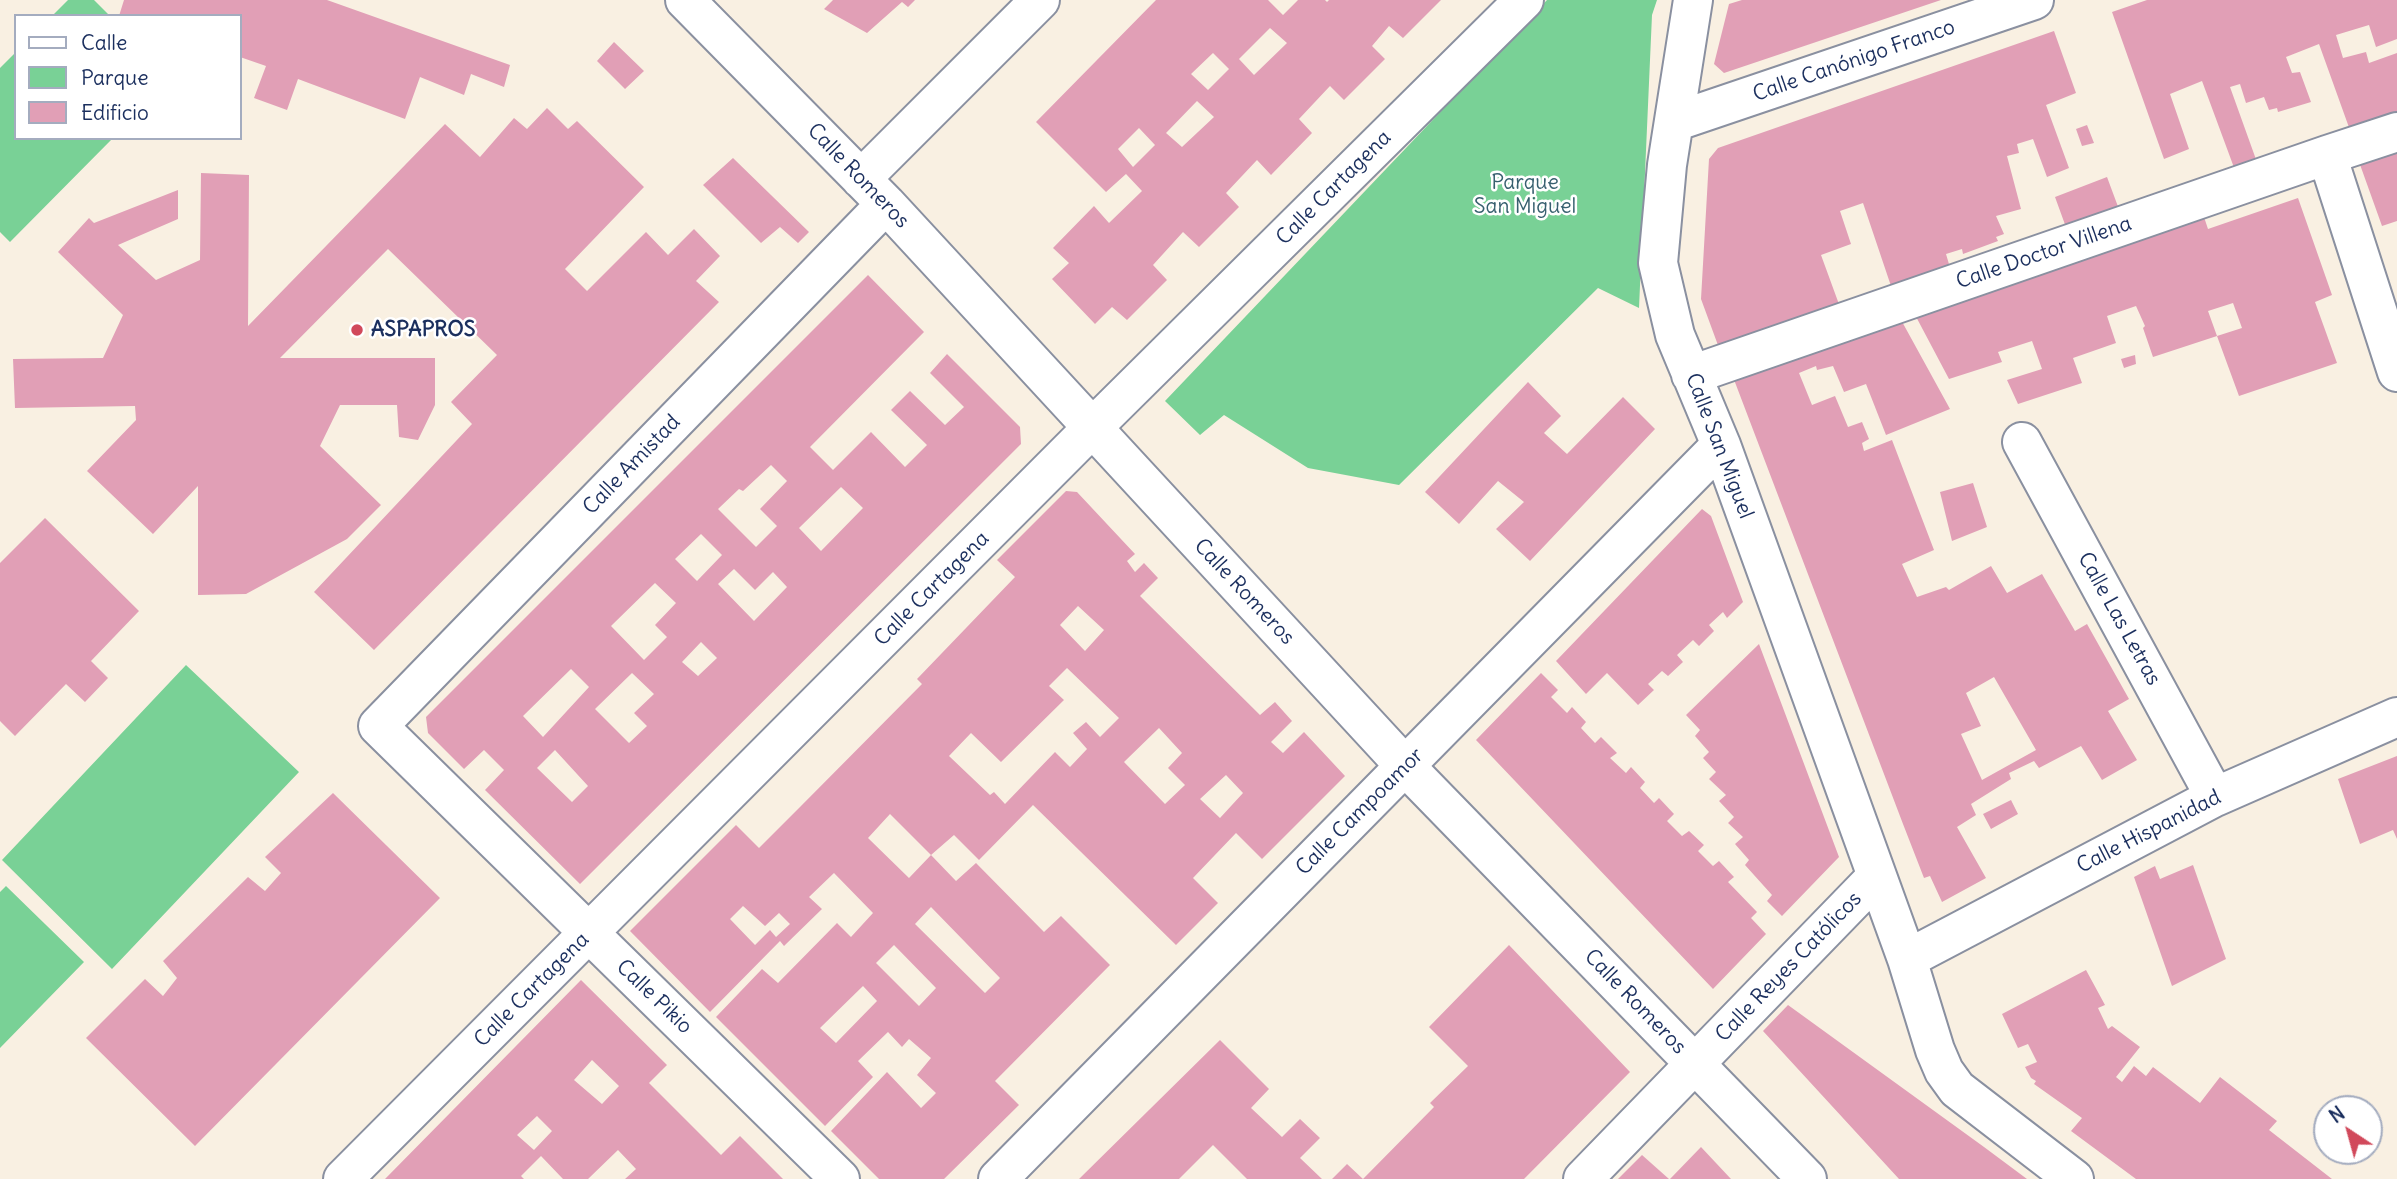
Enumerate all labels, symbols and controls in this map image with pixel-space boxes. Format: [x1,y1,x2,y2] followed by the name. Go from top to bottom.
[14,14,242,140] legend
[1750,15,1958,107] street label: Calle Canónigo Franco
[81,29,127,56] text: Calle
[81,64,149,91] text: Parque
[81,99,149,126] text: Edificio
[802,118,914,234] street label: Calle Romeros
[1271,125,1397,251] street label: Calle Cartagena
[1474,170,1576,220] park label: Parque San Miguel
[1953,211,2135,295] street label: Calle Doctor Villena
[371,317,475,343] place label: ASPAPROS
[349,322,365,338] marker: ASPAPROS
[1680,370,1758,522] street label: Calle San Miguel
[578,410,686,520] street label: Calle Amistad
[869,526,995,652] street label: Calle Cartagena
[1188,534,1300,650] street label: Calle Romeros
[2072,548,2166,690] street label: Calle Las Letras
[1291,743,1429,881] street label: Calle Campoamor
[2073,785,2225,879] street label: Calle Hispanidad
[1711,887,1867,1047] street label: Calle Reyes Católicos
[469,927,595,1053] street label: Calle Cartagena
[1579,944,1691,1060] street label: Calle Romeros
[611,955,697,1039] street label: Calle Pikio
[2313,1095,2383,1165] north arrow
[2324,1101,2349,1128] text: N

